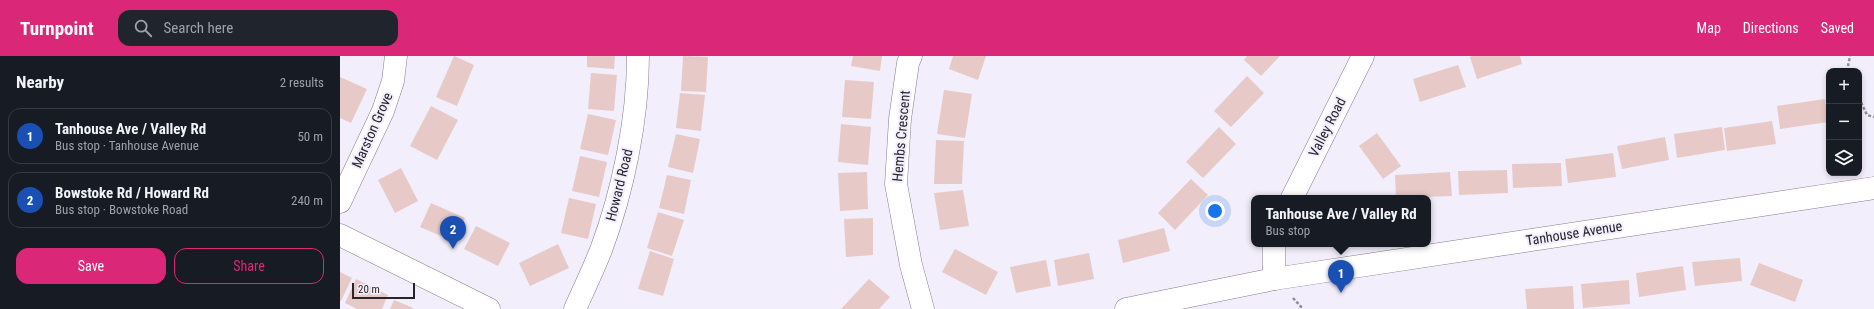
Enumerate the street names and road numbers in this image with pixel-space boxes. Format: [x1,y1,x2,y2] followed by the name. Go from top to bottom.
[348,89,396,170] street label: Marston Grove
[889,90,913,182] street label: Hembs Crescent
[1305,95,1349,159] street label: Valley Road
[602,147,636,223] street label: Howard Road
[1525,217,1624,248] street label: Tanhouse Avenue

